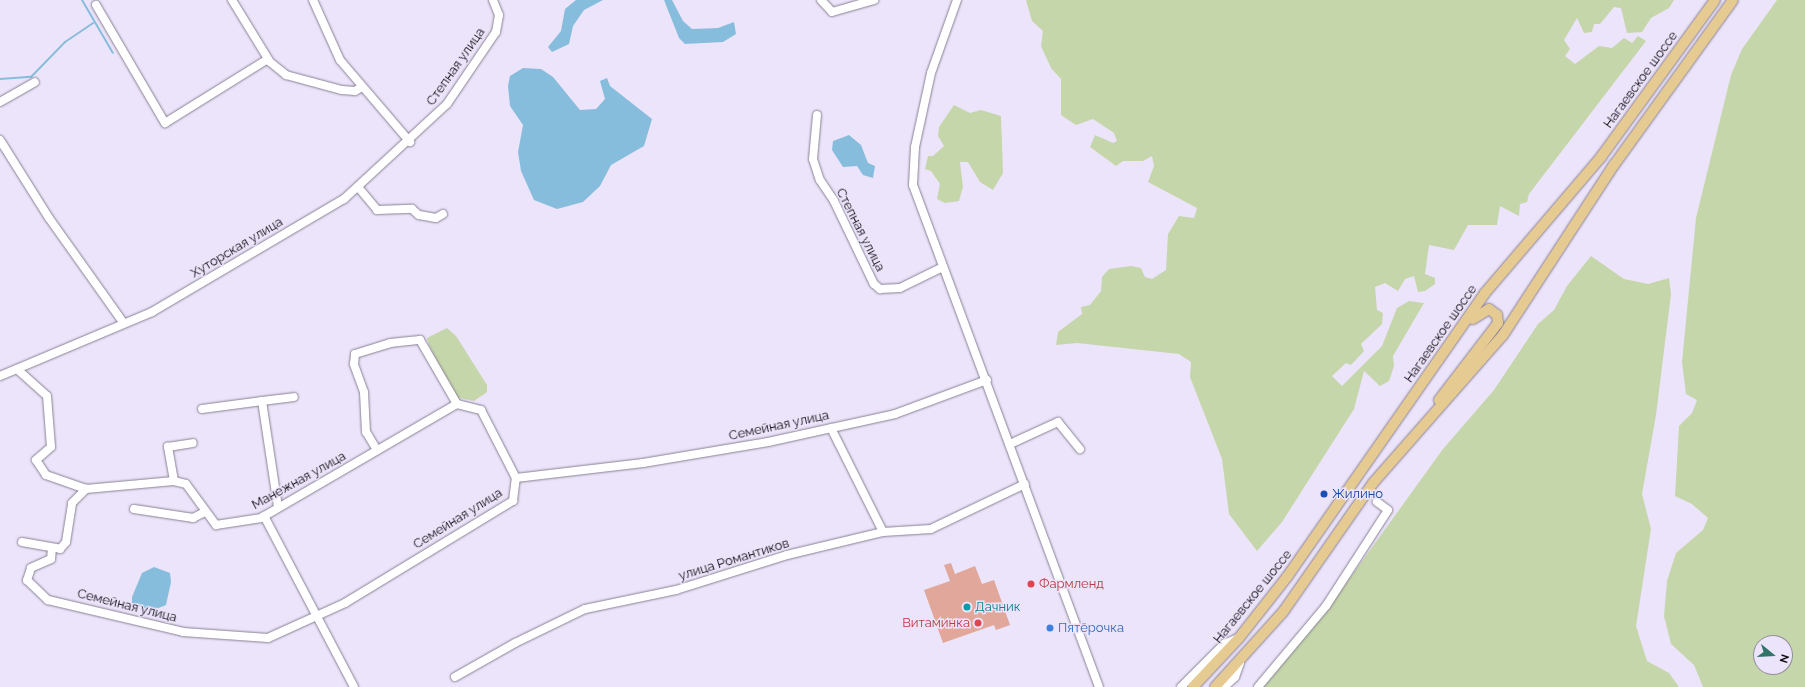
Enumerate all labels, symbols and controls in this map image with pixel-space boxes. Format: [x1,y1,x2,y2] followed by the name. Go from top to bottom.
[423,25,489,109] street label: Степная улица
[1601,29,1681,131] street label: Нагаевское шоссе
[832,186,888,274] street label: Степная улица
[188,214,286,282] street label: Хуторская улица
[1401,282,1481,386] street label: Нагаевское шоссе
[727,408,831,444] street label: Семейная улица
[249,449,349,513] street label: Манежная улица
[410,485,506,553] street label: Семейная улица
[1332,486,1383,502] place label: Жилино
[1319,489,1329,499] marker: Жилино
[677,536,791,584] street label: улица Романтиков
[1211,547,1295,647] street label: Нагаевское шоссе
[1039,576,1104,592] place label: Фармленд
[1026,579,1036,589] marker: Фармленд
[75,586,179,626] street label: Семейная улица
[975,599,1021,615] place label: Дачник
[962,602,972,612] marker: Дачник
[902,615,970,631] place label: Витаминка
[973,618,983,628] marker: Витаминка
[1058,620,1124,636] place label: Пятёрочка
[1045,623,1055,633] marker: Пятёрочка
[1753,635,1793,675] north arrow
[1776,653,1791,665] text: N

